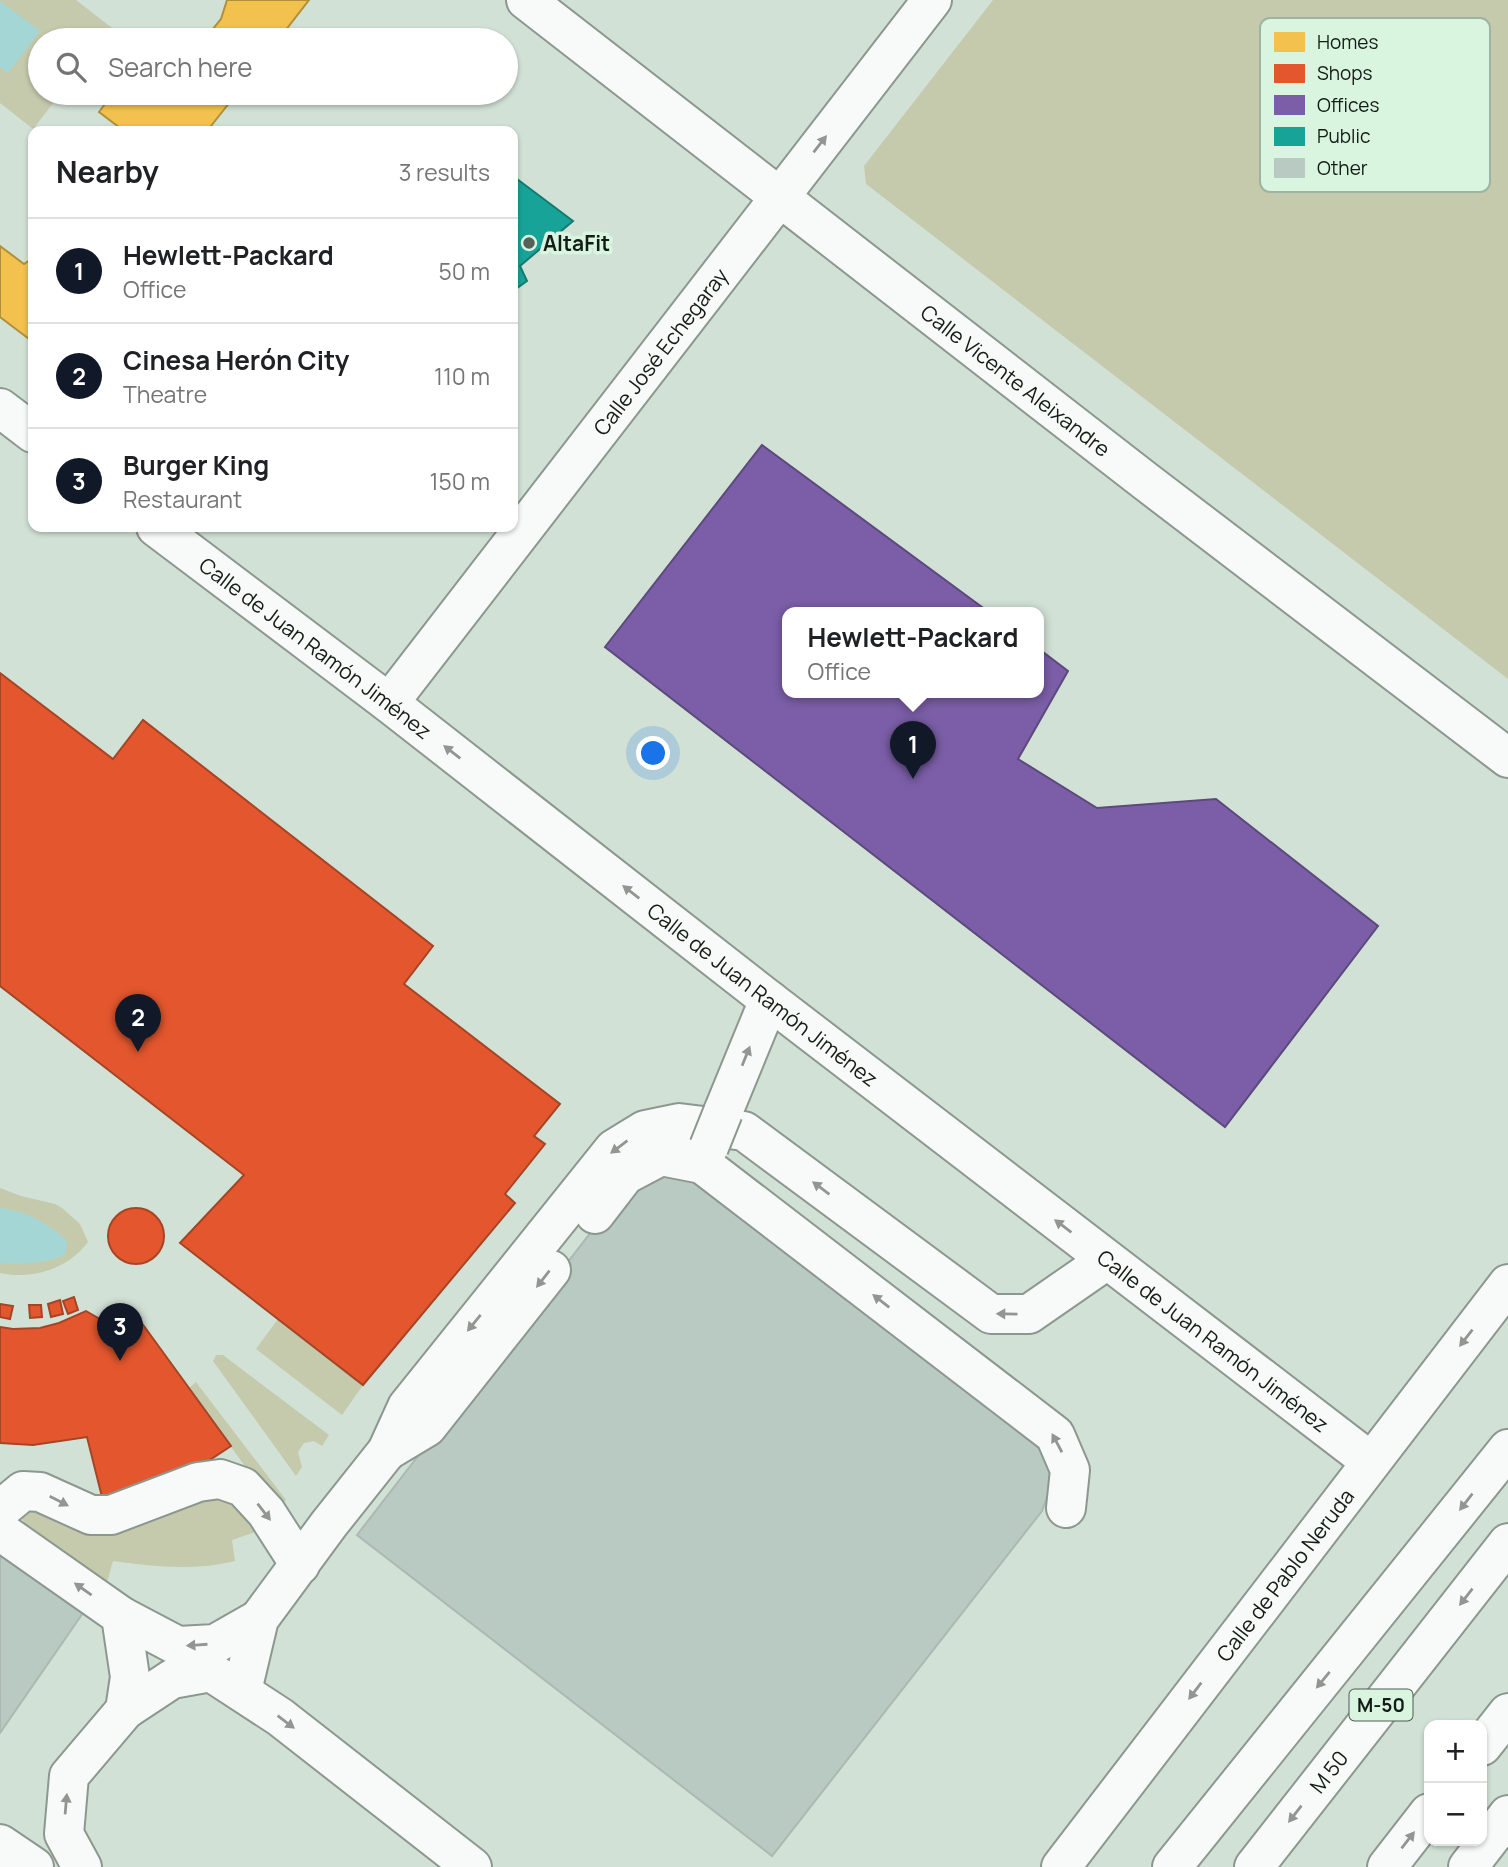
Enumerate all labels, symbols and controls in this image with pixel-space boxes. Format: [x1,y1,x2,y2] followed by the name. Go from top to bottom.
[1260,18,1490,192] legend
[28,28,518,105] search box
[1317,29,1378,55] text: Homes
[52,48,90,86] icon: search
[108,49,253,85] text: Search here
[1317,60,1372,86] text: Shops
[1317,92,1379,118] text: Offices
[1317,123,1370,149] text: Public
[813,135,828,153] one-way arrow
[56,151,159,192] text: Nearby
[1317,155,1368,181] text: Other
[399,156,490,188] text: 3 results
[543,229,610,257] place label: AltaFit
[521,235,537,251] marker: AltaFit
[123,237,334,273] text: Hewlett-Packard
[74,255,84,287] text: 1
[439,255,490,287] text: 50 m
[587,262,734,441] street label: Calle José Echegaray
[123,273,186,305] text: Office
[915,298,1116,463] street label: Calle Vicente Aleixandre
[123,342,349,378] text: Cinesa Herón City
[72,360,86,392] text: 2
[434,360,490,392] text: 110 m
[123,378,207,410] text: Theatre
[123,447,269,483] text: Burger King
[72,465,86,497] text: 3
[430,465,490,497] text: 150 m
[123,483,242,515] text: Restaurant
[194,551,437,745] street label: Calle de Juan Ramón Jiménez
[782,607,1044,698] popup
[808,619,1018,655] text: Hewlett-Packard
[808,655,871,687] text: Office
[890,721,936,779] pin: 1
[636,736,670,770] your location
[443,745,461,760] one-way arrow
[622,885,640,900] one-way arrow
[642,896,884,1093] street label: Calle de Juan Ramón Jiménez
[115,994,161,1052] pin: 2
[741,1045,752,1066] one-way arrow
[610,1140,628,1155] one-way arrow
[812,1181,830,1195] one-way arrow
[1054,1219,1072,1233] one-way arrow
[1092,1243,1335,1438] street label: Calle de Juan Ramón Jiménez
[536,1270,551,1288] one-way arrow
[872,1294,890,1308] one-way arrow
[97,1303,143,1361] pin: 3
[996,1308,1018,1320] one-way arrow
[467,1313,482,1331] one-way arrow
[1459,1328,1474,1346] one-way arrow
[1052,1432,1064,1452] one-way arrow
[1210,1483,1360,1667] street label: Calle de Pablo Neruda
[1459,1494,1474,1511] one-way arrow
[49,1496,69,1507] one-way arrow
[257,1502,272,1520] one-way arrow
[74,1582,92,1596] one-way arrow
[1459,1588,1473,1606] one-way arrow
[186,1640,208,1651] one-way arrow
[1316,1670,1331,1688] one-way arrow
[1188,1682,1202,1700] one-way arrow
[1350,1690,1412,1721] road number: M-50
[277,1715,295,1729] one-way arrow
[1424,1720,1487,1846] map controls
[1424,1720,1487,1783] button: +
[1303,1745,1354,1799] street label: M 50
[1424,1783,1487,1846] button: −
[61,1793,72,1815] one-way arrow
[1287,1805,1302,1823] one-way arrow
[1400,1831,1415,1849] one-way arrow

